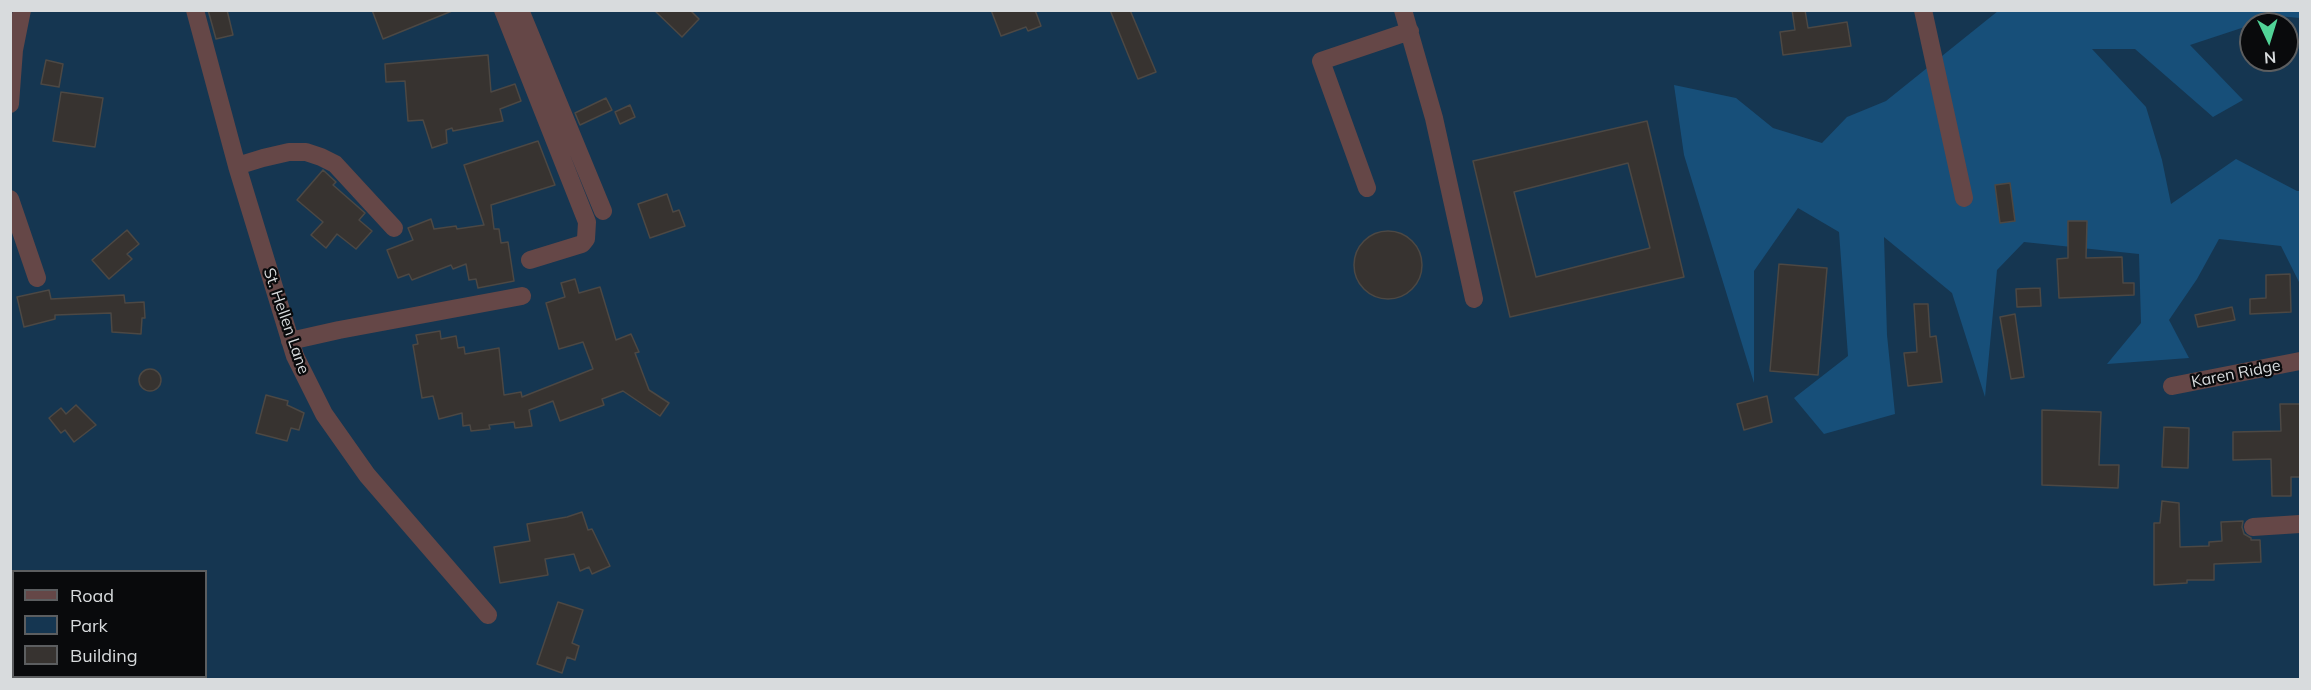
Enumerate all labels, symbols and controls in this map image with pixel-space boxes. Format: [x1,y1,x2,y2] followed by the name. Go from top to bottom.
[2239,12,2299,72] north arrow
[2263,48,2277,68] text: N
[259,265,313,377] street label: St. Hellen Lane
[2190,356,2282,392] street label: Karen Ridge
[12,570,207,678] legend
[70,584,114,607] text: Road
[70,614,108,637] text: Park
[70,644,138,667] text: Building

